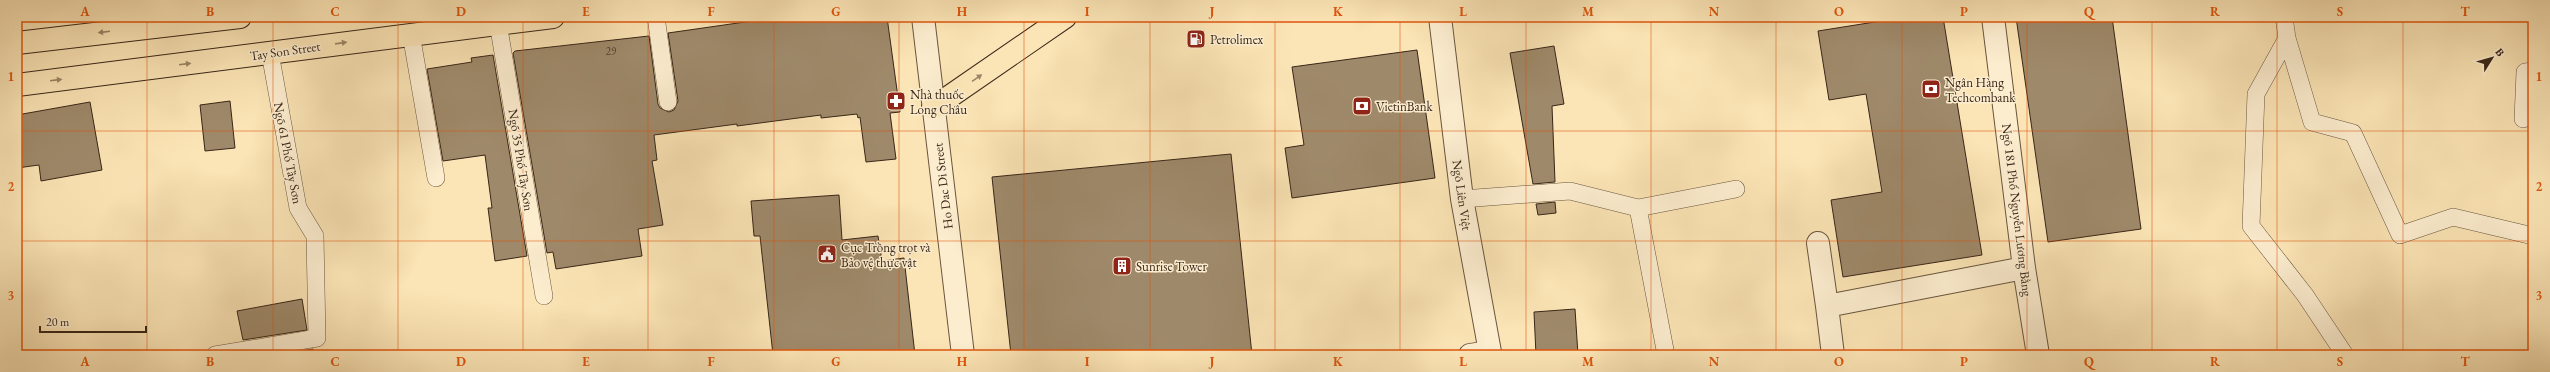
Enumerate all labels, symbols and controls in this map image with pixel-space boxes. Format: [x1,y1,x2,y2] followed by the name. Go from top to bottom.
[79,3,90,20] text: A
[206,3,214,20] text: B
[330,3,340,20] text: C
[456,3,466,20] text: D
[582,3,590,20] text: E
[707,3,715,20] text: F
[831,3,841,20] text: G
[957,3,968,20] text: H
[1085,3,1090,20] text: I
[1208,3,1215,20] text: J
[1333,3,1344,20] text: K
[1459,3,1467,20] text: L
[1582,3,1594,20] text: M
[1709,3,1720,20] text: N
[1834,3,1844,20] text: O
[1960,3,1968,20] text: P
[2084,3,2096,20] text: Q
[2210,3,2220,20] text: R
[2337,3,2343,20] text: S
[2460,3,2470,20] text: T
[1185,28,1207,50] fuel station icon: Petrolimex
[98,29,110,35] one-way arrow
[1210,31,1264,48] place label: Petrolimex
[249,38,321,64] street label: Tay Son Street
[2472,38,2512,78] north arrow
[335,40,347,46] one-way arrow
[606,44,617,58] house number: 29
[2492,45,2508,59] text: B
[179,61,191,67] one-way arrow
[8,68,15,85] text: 1
[2536,68,2543,85] text: 1
[972,74,982,82] one-way arrow
[1945,74,2016,106] place label: Ngân Hàng Techcombank
[50,77,62,84] one-way arrow
[1920,78,1942,100] bank icon: Ngân Hàng Techcombank
[910,86,967,118] place label: Nhà thuốc Long Châu
[885,90,907,112] pharmacy icon: Nhà thuốc Long Châu
[1351,95,1373,117] bank icon: VietinBank
[1376,98,1434,115] place label: VietinBank
[270,101,306,205] street label: Ngõ 61 Phố Tây Sơn
[505,108,537,212] street label: Ngõ 35 Phố Tây Sơn
[1998,123,2036,298] street label: Ngõ 181 Phố Nguyễn Lương Bằng
[929,142,957,230] street label: Ho Dac Di Street
[1449,159,1475,231] street label: Ngõ Liên Việt
[8,178,15,195] text: 2
[2536,178,2543,195] text: 2
[841,239,931,271] place label: Cục Trồng trọt và Bảo vệ thực vật
[816,243,838,265] public building icon: Cục Trồng trọt và Bảo vệ thực vật
[1111,255,1133,277] building icon: Sunrise Tower
[1136,258,1207,275] place label: Sunrise Tower
[8,287,15,304] text: 3
[2536,287,2543,304] text: 3
[40,308,146,334] scale bar
[46,314,70,330] text: 20 m
[79,353,90,370] text: A
[206,353,214,370] text: B
[330,353,340,370] text: C
[456,353,466,370] text: D
[582,353,590,370] text: E
[707,353,715,370] text: F
[831,353,841,370] text: G
[957,353,968,370] text: H
[1085,353,1090,370] text: I
[1208,353,1215,370] text: J
[1333,353,1344,370] text: K
[1459,353,1467,370] text: L
[1582,353,1594,370] text: M
[1709,353,1720,370] text: N
[1834,353,1844,370] text: O
[1960,353,1968,370] text: P
[2084,353,2096,370] text: Q
[2210,353,2220,370] text: R
[2337,353,2343,370] text: S
[2460,353,2470,370] text: T

